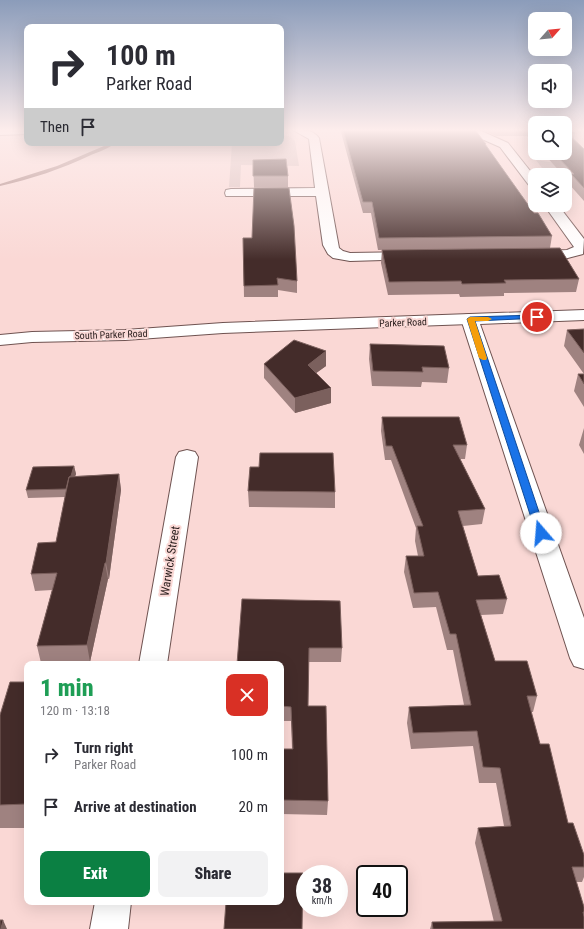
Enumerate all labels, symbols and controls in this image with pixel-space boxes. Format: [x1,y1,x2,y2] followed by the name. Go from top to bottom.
[528,12,572,56] north arrow
[528,12,572,212] map controls
[106,39,176,72] text: 100 m
[40,40,92,92] icon: right
[528,64,572,108] button: sound
[106,73,192,94] text: Parker Road
[77,116,99,138] icon: arrive
[528,116,572,160] button: search
[40,118,69,136] text: Then
[528,168,572,212] button: layers
[520,300,554,334] pin
[526,306,548,328] icon: arrive
[379,316,427,329] street label: Parker Road
[74,328,148,341] street label: South Parker Road
[520,512,562,554] position arrow
[158,524,183,597] street label: Warwick Street
[40,674,94,702] text: 1 min
[226,674,268,716] button: close
[40,703,110,718] text: 120 m · 13:18
[74,739,133,757] text: Turn right
[40,744,62,766] icon: right
[231,746,268,764] text: 100 m
[74,757,136,772] text: Parker Road
[40,796,62,818] icon: arrive
[74,798,197,816] text: Arrive at destination
[238,798,268,816] text: 20 m
[40,851,150,897] button: Exit
[158,851,268,897] button: Share
[356,865,408,917] speed limit sign: 40
[312,874,332,898] text: 38
[312,895,332,906] text: km/h

